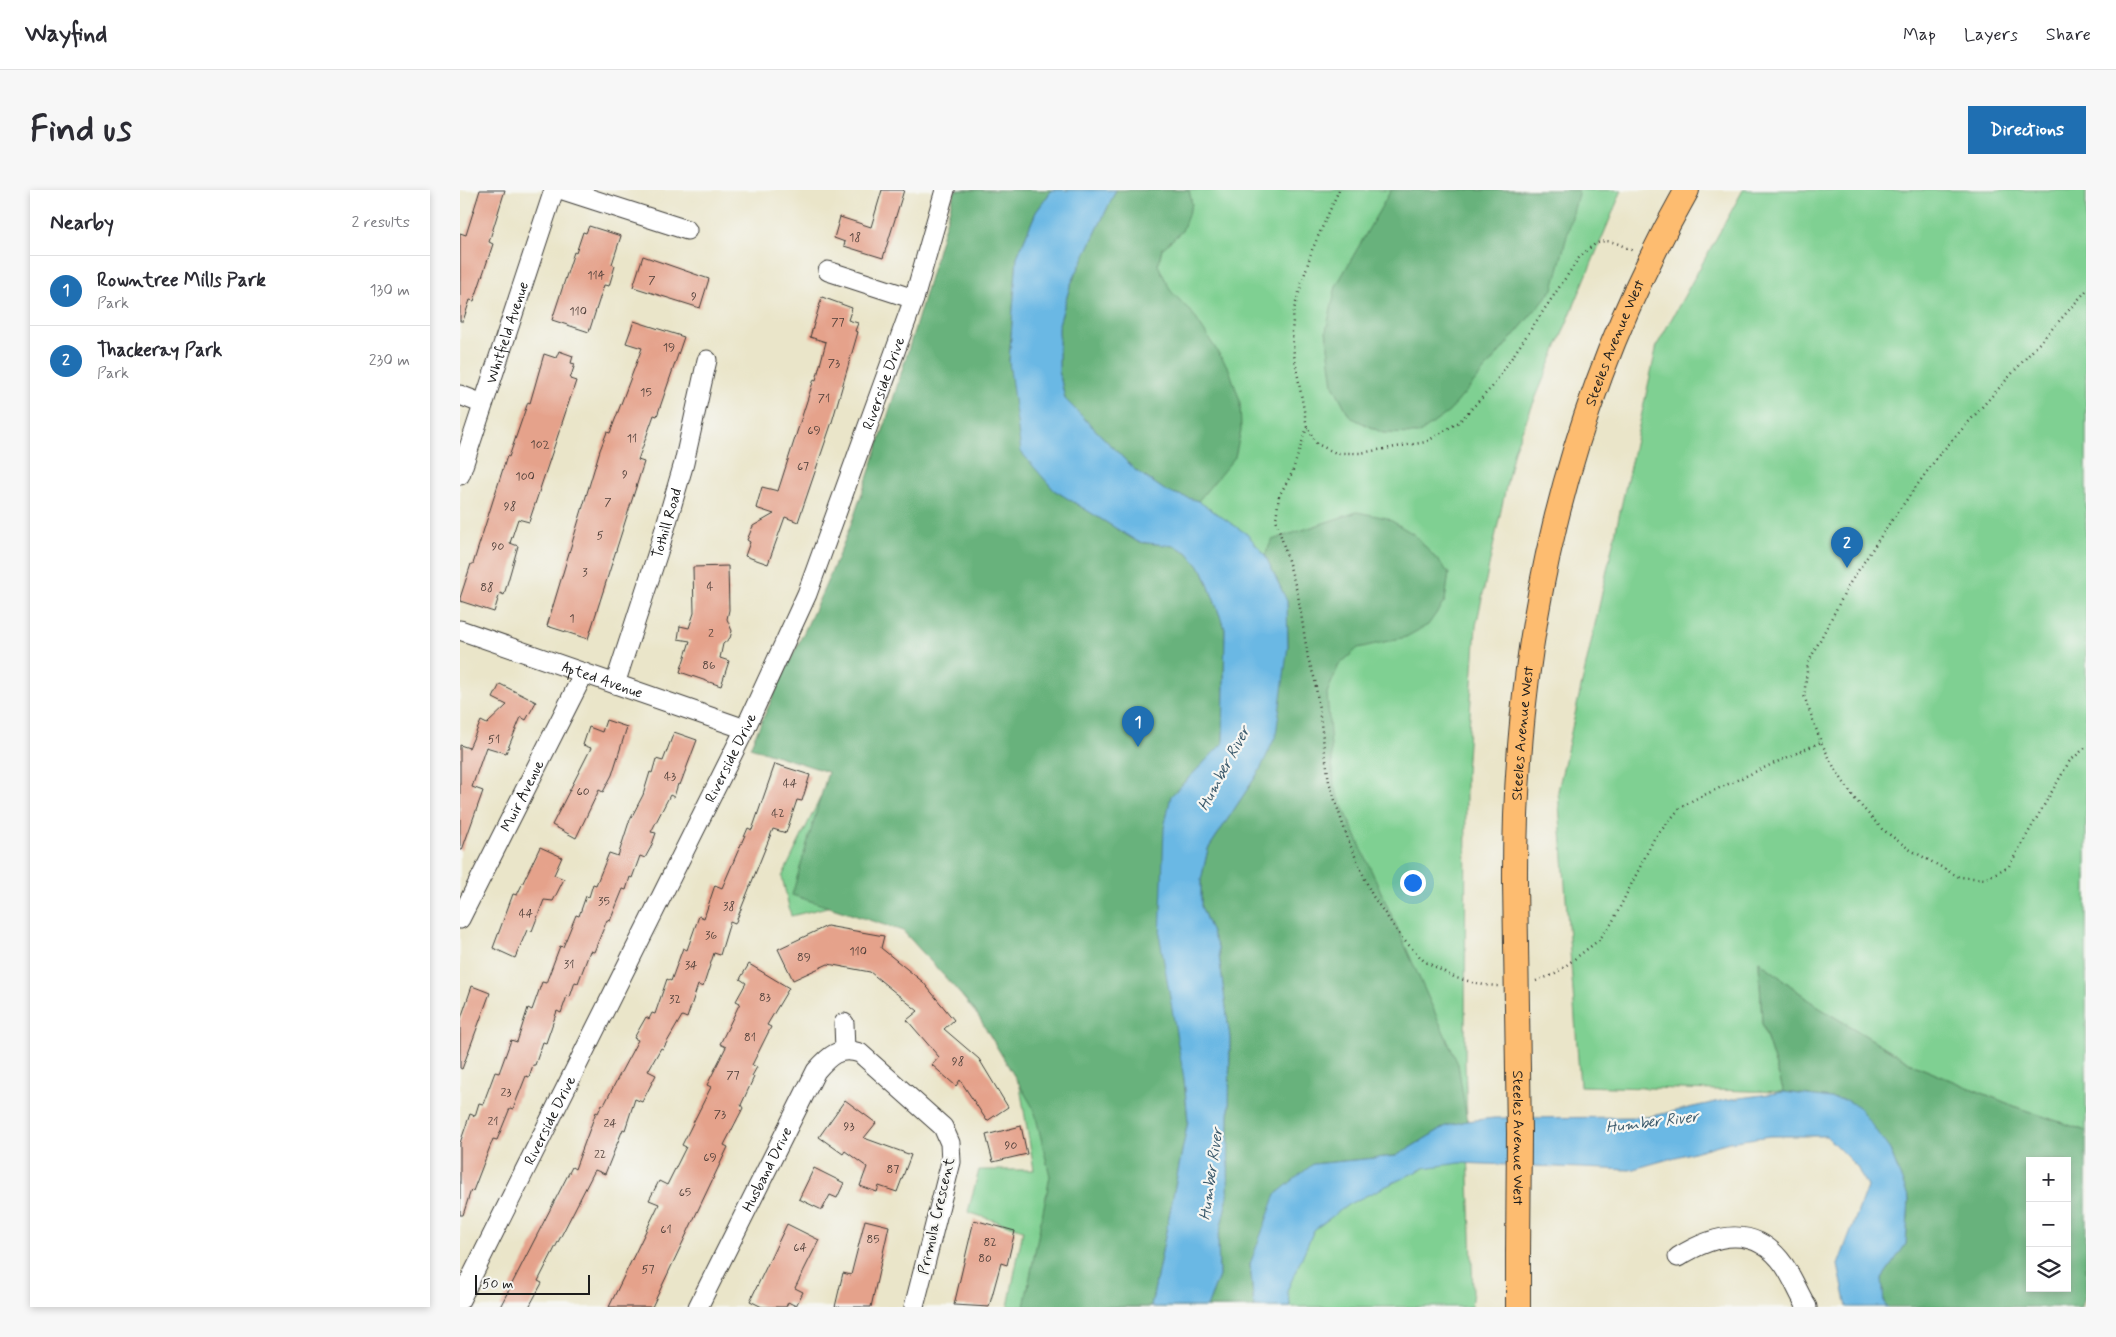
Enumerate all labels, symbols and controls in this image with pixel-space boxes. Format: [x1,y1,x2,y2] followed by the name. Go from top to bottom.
[25,19,107,50] text: Wayfind
[1903,23,1936,47] text: Map
[1964,23,2018,47] text: Layers
[2046,23,2091,47] text: Share
[1968,106,2086,154] button: Directions
[30,107,132,153] text: Find us
[50,209,114,237] text: Nearby
[352,212,410,233] text: 2 results
[849,230,861,246] house number: 18
[97,268,266,293] text: Rowntree Mills Park
[587,268,605,284] house number: 114
[648,273,656,289] house number: 7
[1581,276,1650,409] street label: Steeles Avenue West
[482,279,534,387] street label: Whitfield Avenue
[62,280,70,301] text: 1
[369,280,410,301] text: 130 m
[691,289,697,305] house number: 9
[97,293,129,314] text: Park
[569,304,587,320] house number: 110
[831,315,845,331] house number: 77
[858,334,910,433] street label: Riverside Drive
[97,338,222,363] text: Thackeray Park
[663,340,675,356] house number: 19
[62,350,70,371] text: 2
[369,350,410,371] text: 230 m
[828,356,840,372] house number: 73
[97,363,129,384] text: Park
[640,385,652,401] house number: 15
[818,391,830,407] house number: 71
[807,423,821,439] house number: 69
[627,431,637,447] house number: 11
[530,437,550,453] house number: 102
[797,459,809,475] house number: 67
[622,467,628,483] house number: 9
[515,469,535,485] house number: 100
[648,486,687,561] street label: Tothill Road
[604,495,612,511] house number: 7
[504,499,516,515] house number: 98
[1831,527,1863,568] pin: 2
[596,528,604,544] house number: 5
[492,539,505,555] house number: 90
[582,565,588,581] house number: 3
[707,579,714,595] house number: 4
[480,580,494,596] house number: 88
[569,611,575,627] house number: 1
[708,626,714,642] house number: 2
[559,657,646,704] street label: Apted Avenue
[702,658,716,674] house number: 86
[1508,664,1539,801] street label: Steeles Avenue West
[1122,706,1154,747] pin: 1
[701,710,762,806] street label: Riverside Drive
[1193,721,1256,815] water label: Humber River
[488,732,500,748] house number: 51
[497,757,549,835] street label: Muir Avenue
[664,769,676,785] house number: 43
[783,776,797,792] house number: 44
[576,784,590,800] house number: 60
[771,806,785,822] house number: 42
[1400,870,1426,896] your location
[598,894,610,910] house number: 35
[723,899,735,915] house number: 38
[519,906,533,922] house number: 44
[705,928,717,944] house number: 36
[849,944,867,960] house number: 110
[797,950,811,966] house number: 89
[564,957,574,973] house number: 31
[685,958,697,974] house number: 34
[759,990,771,1006] house number: 83
[669,992,681,1008] house number: 32
[744,1030,756,1046] house number: 81
[952,1054,964,1070] house number: 98
[726,1068,740,1084] house number: 77
[1507,1070,1528,1206] street label: Steeles Avenue West
[520,1073,581,1169] street label: Riverside Drive
[501,1085,511,1101] house number: 23
[1605,1106,1702,1139] water label: Humber River
[714,1107,726,1123] house number: 73
[487,1114,499,1130] house number: 21
[603,1116,617,1132] house number: 24
[844,1119,854,1135] house number: 93
[738,1124,797,1215] street label: Husband Drive
[1195,1125,1229,1222] water label: Humber River
[1005,1138,1018,1154] house number: 90
[594,1147,606,1163] house number: 22
[703,1150,717,1166] house number: 69
[914,1156,960,1277] street label: Primula Crescent
[2026,1157,2071,1292] map controls
[2026,1157,2071,1202] button: +
[887,1162,899,1178] house number: 87
[679,1185,691,1201] house number: 65
[2026,1202,2071,1247] button: −
[660,1222,672,1238] house number: 61
[866,1232,880,1248] house number: 85
[983,1235,997,1251] house number: 82
[793,1240,807,1256] house number: 64
[2026,1247,2071,1292] button: layers
[978,1251,992,1267] house number: 80
[641,1262,655,1278] house number: 57
[475,1272,590,1295] scale bar
[482,1275,513,1293] text: 50 m

